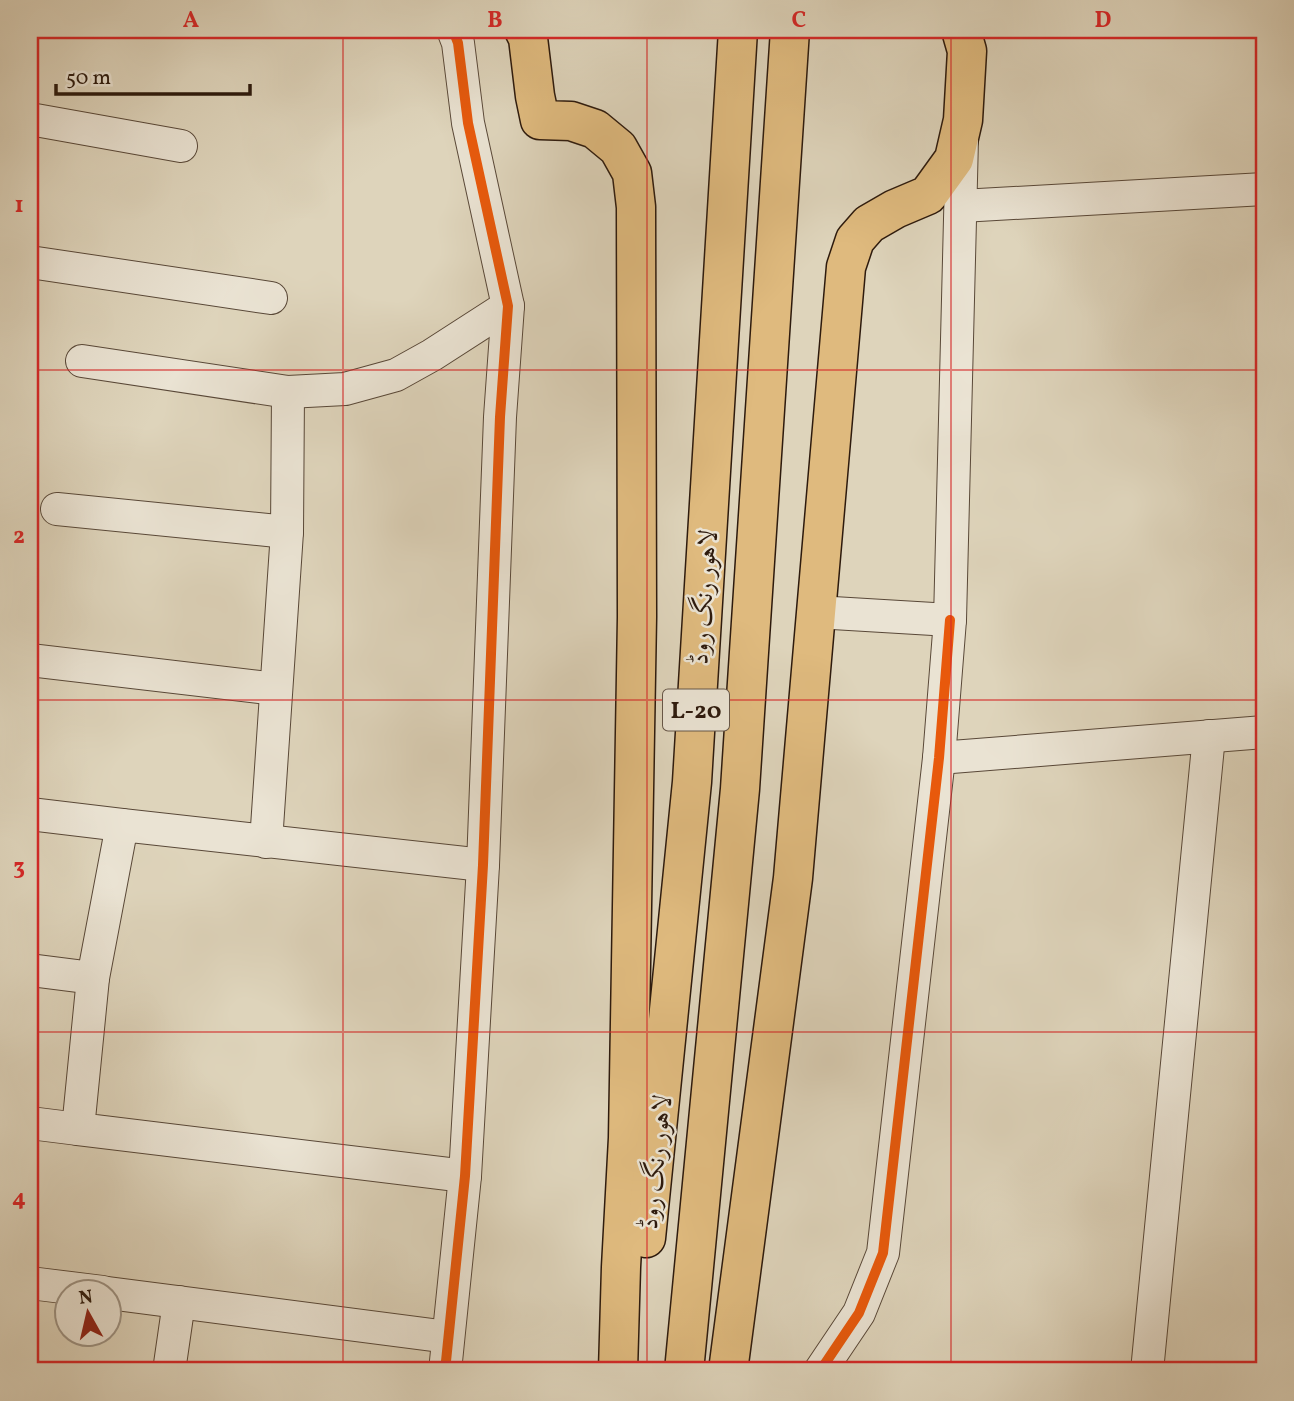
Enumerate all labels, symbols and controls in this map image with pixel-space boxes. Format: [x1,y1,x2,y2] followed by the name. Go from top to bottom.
[183,5,199,37] text: A
[487,5,503,37] text: B
[792,5,806,37] text: C
[1095,5,1112,37] text: D
[56,52,250,96] scale bar
[66,64,111,93] text: 50 m
[14,190,24,222] text: 1
[13,521,25,553] text: 2
[682,528,728,666] street label: لاہور رنگ روڈ
[663,690,729,730] road number: L-20
[13,852,25,884] text: 3
[632,1093,682,1231] street label: لاہور رنگ روڈ
[12,1183,26,1215] text: 4
[52,1278,122,1348] north arrow
[77,1284,95,1312] text: N

